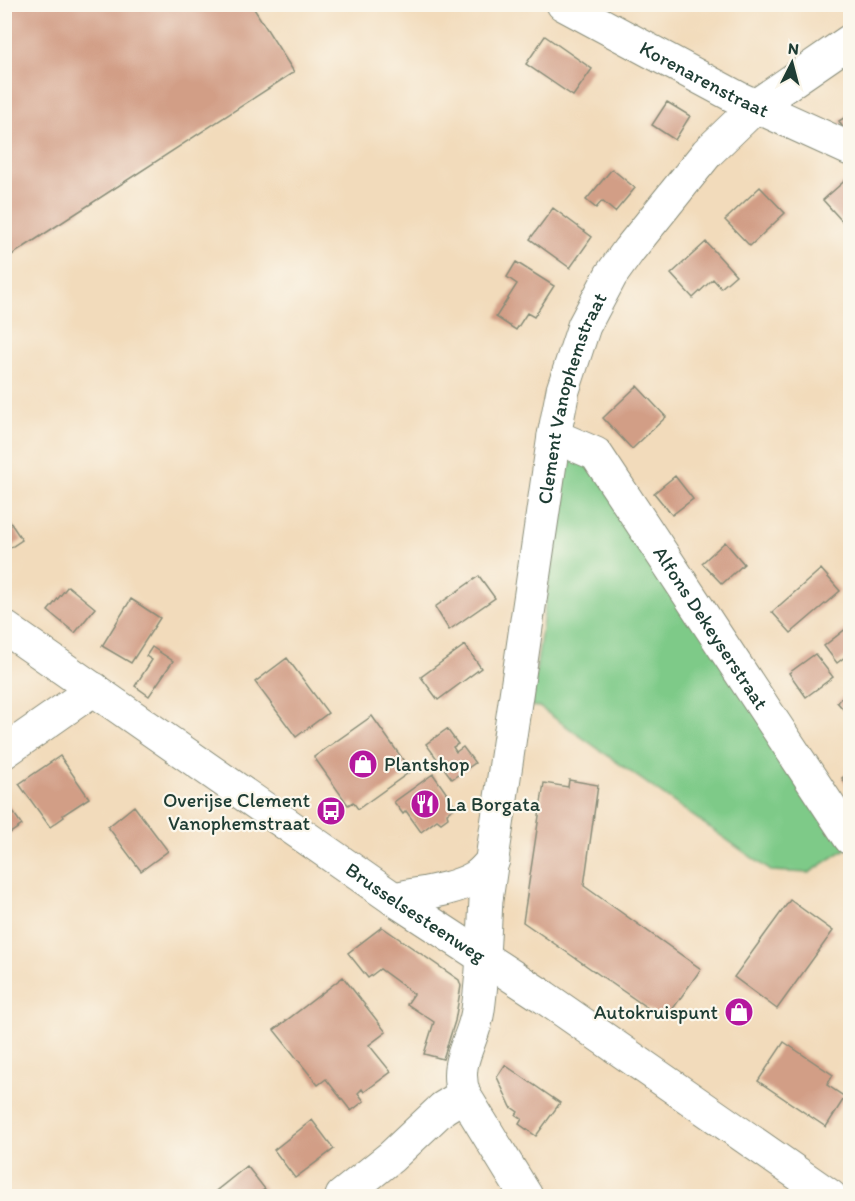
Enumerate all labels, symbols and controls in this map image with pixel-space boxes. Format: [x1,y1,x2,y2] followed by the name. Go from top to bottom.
[762,33,822,93] north arrow
[636,35,773,123] street label: Korenarenstraat
[787,39,800,59] text: N
[532,288,612,506] street label: Clement Vanophemstraat
[648,541,774,714] street label: Alfons Dekeyserstraat
[347,748,379,780] shop icon: Plantshop
[384,752,470,776] place label: Plantshop
[163,788,311,835] place label: Overijse Clement Vanophemstraat
[409,788,441,820] restaurant icon: La Borgata
[446,792,541,816] place label: La Borgata
[315,795,347,827] bus stop icon: Overijse Clement Vanophemstraat
[341,857,491,968] street label: Brusselsesteenweg
[723,996,755,1028] shop icon: Autokruispunt
[594,1000,718,1024] place label: Autokruispunt

